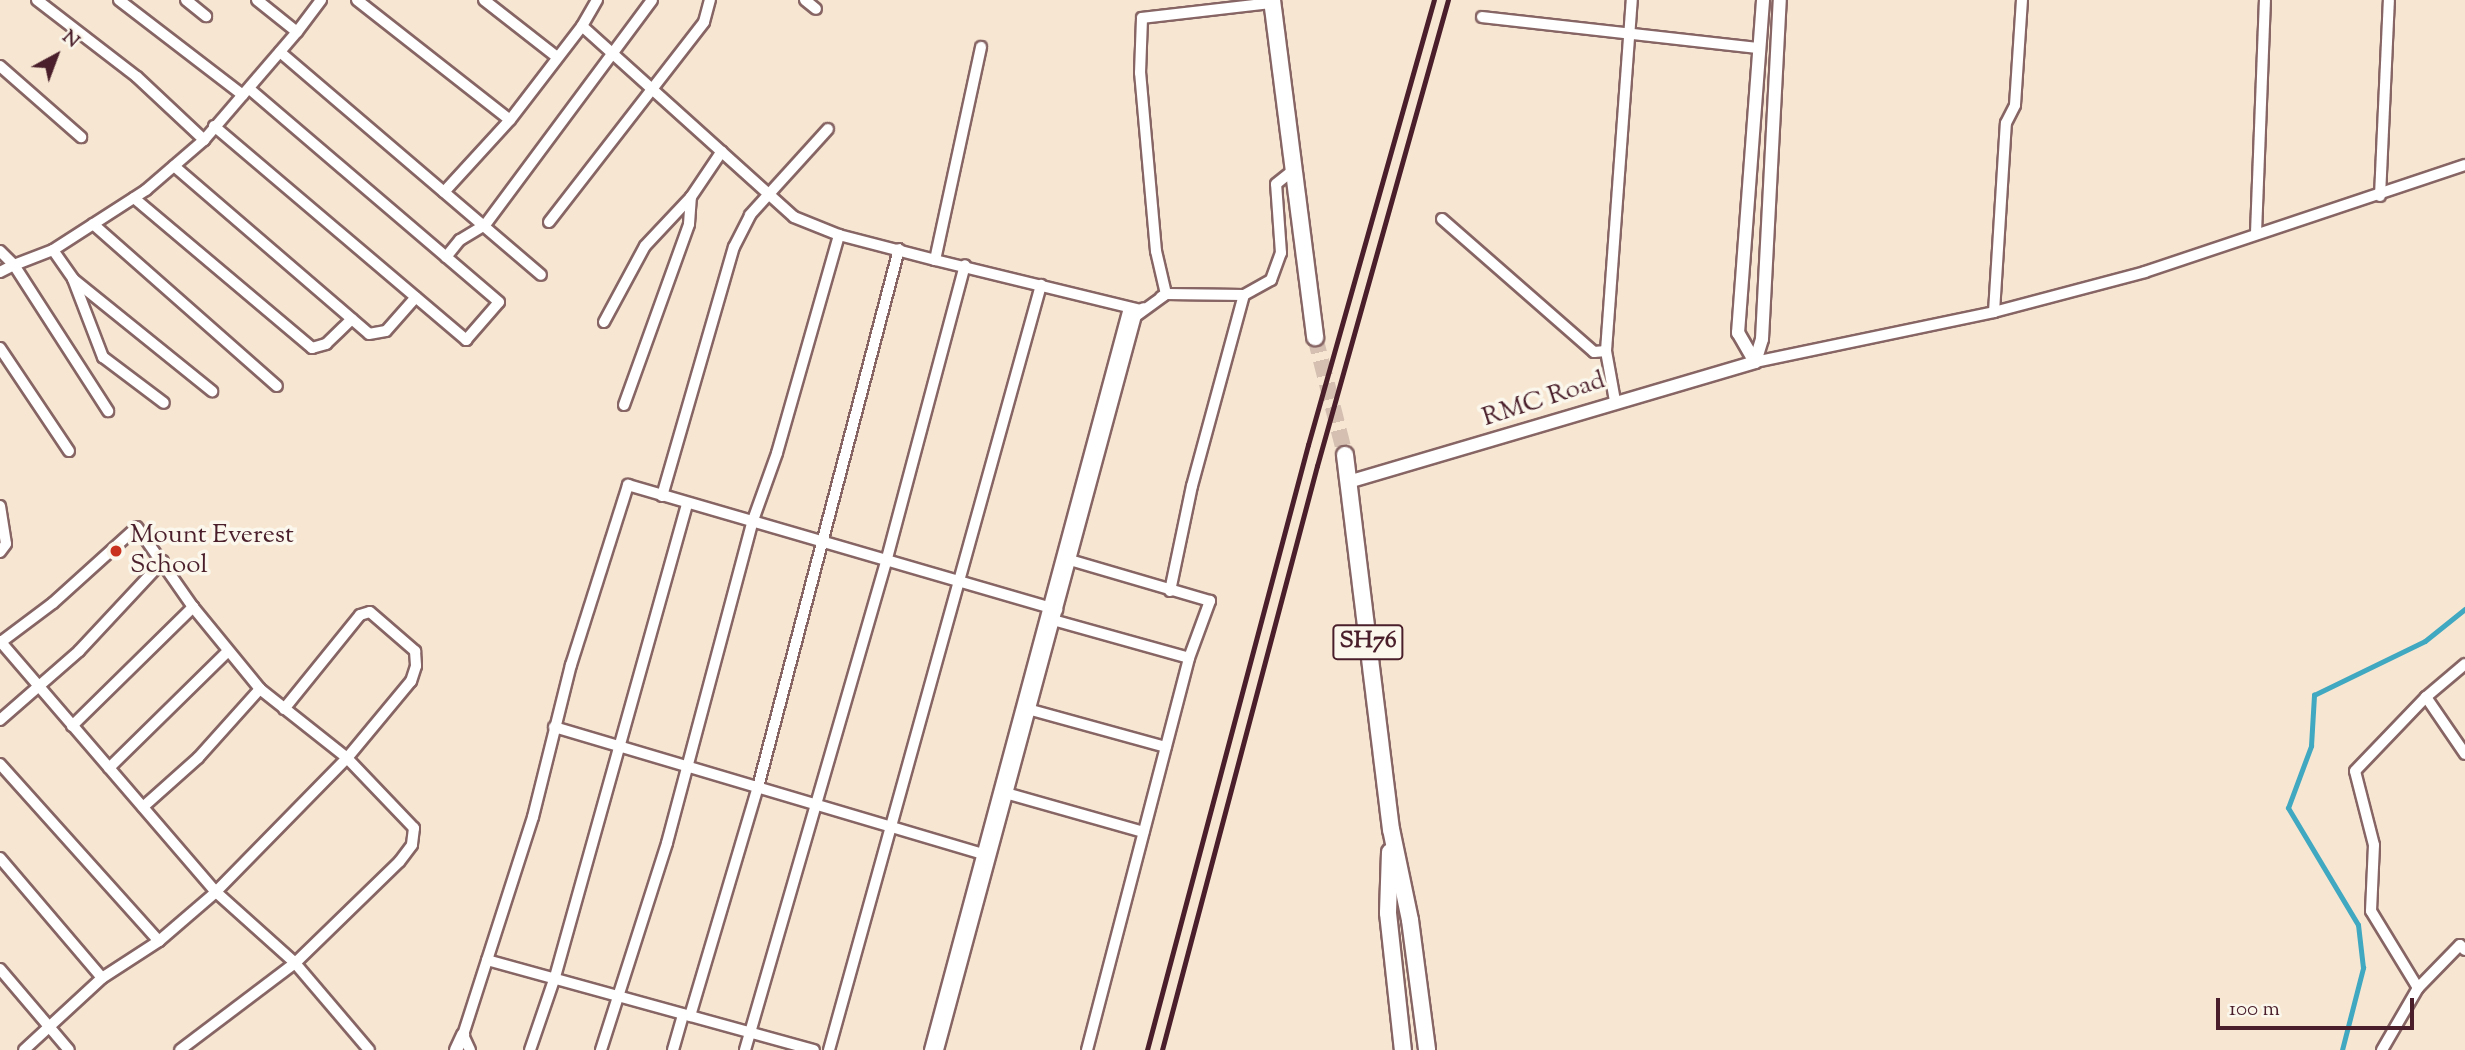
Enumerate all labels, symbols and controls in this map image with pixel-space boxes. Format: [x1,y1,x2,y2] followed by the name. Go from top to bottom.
[21,21,91,91] north arrow
[56,25,85,55] text: N
[1479,366,1609,434] street label: RMC Road
[130,520,294,582] place label: Mount Everest School
[108,543,124,559] marker: Mount Everest School
[1331,622,1405,662] road number: SH76
[2220,984,2418,1028] scale bar
[2229,995,2280,1025] text: 100 m

